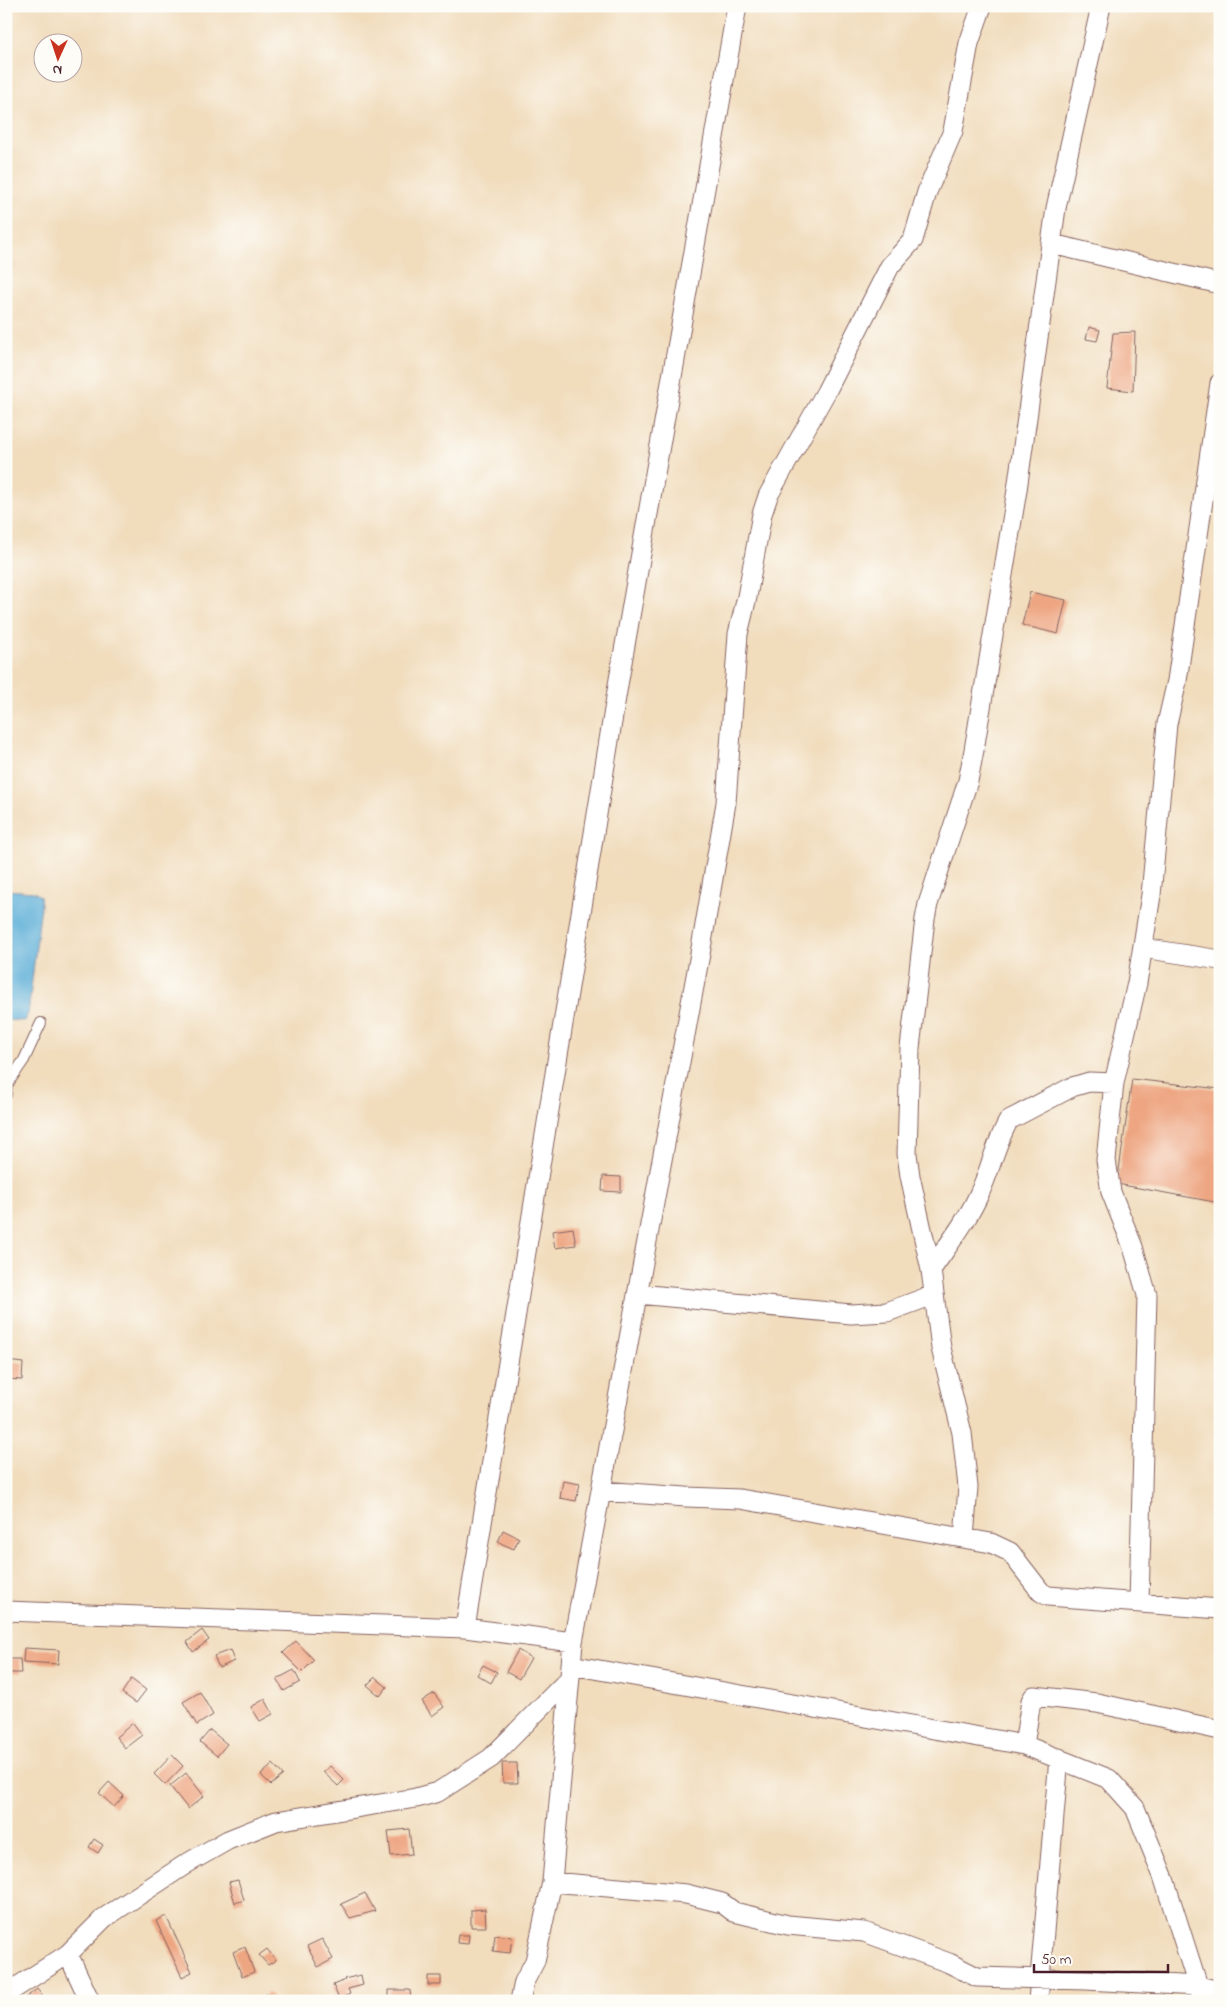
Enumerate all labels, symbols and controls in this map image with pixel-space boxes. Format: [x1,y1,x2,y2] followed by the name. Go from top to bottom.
[32,32,82,82] north arrow
[52,59,63,80] text: N
[1034,1942,1167,1974] scale bar
[1041,1949,1072,1971] text: 50 m

